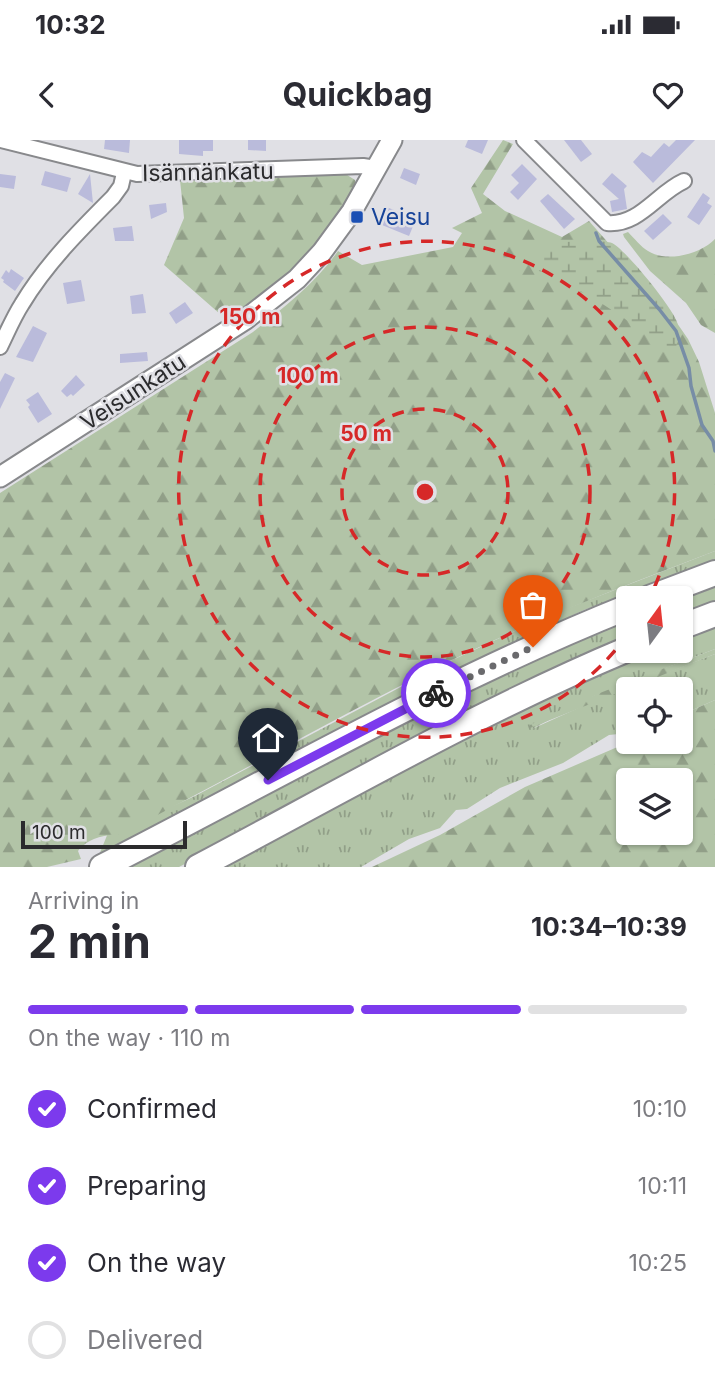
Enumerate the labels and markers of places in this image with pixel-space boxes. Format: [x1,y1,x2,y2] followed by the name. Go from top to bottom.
[371,203,430,231] place label: Veisu
[349,209,365,225] marker: Veisu
[413,480,437,504] centre of rings
[503,575,563,647] pin
[238,708,298,780] pin

